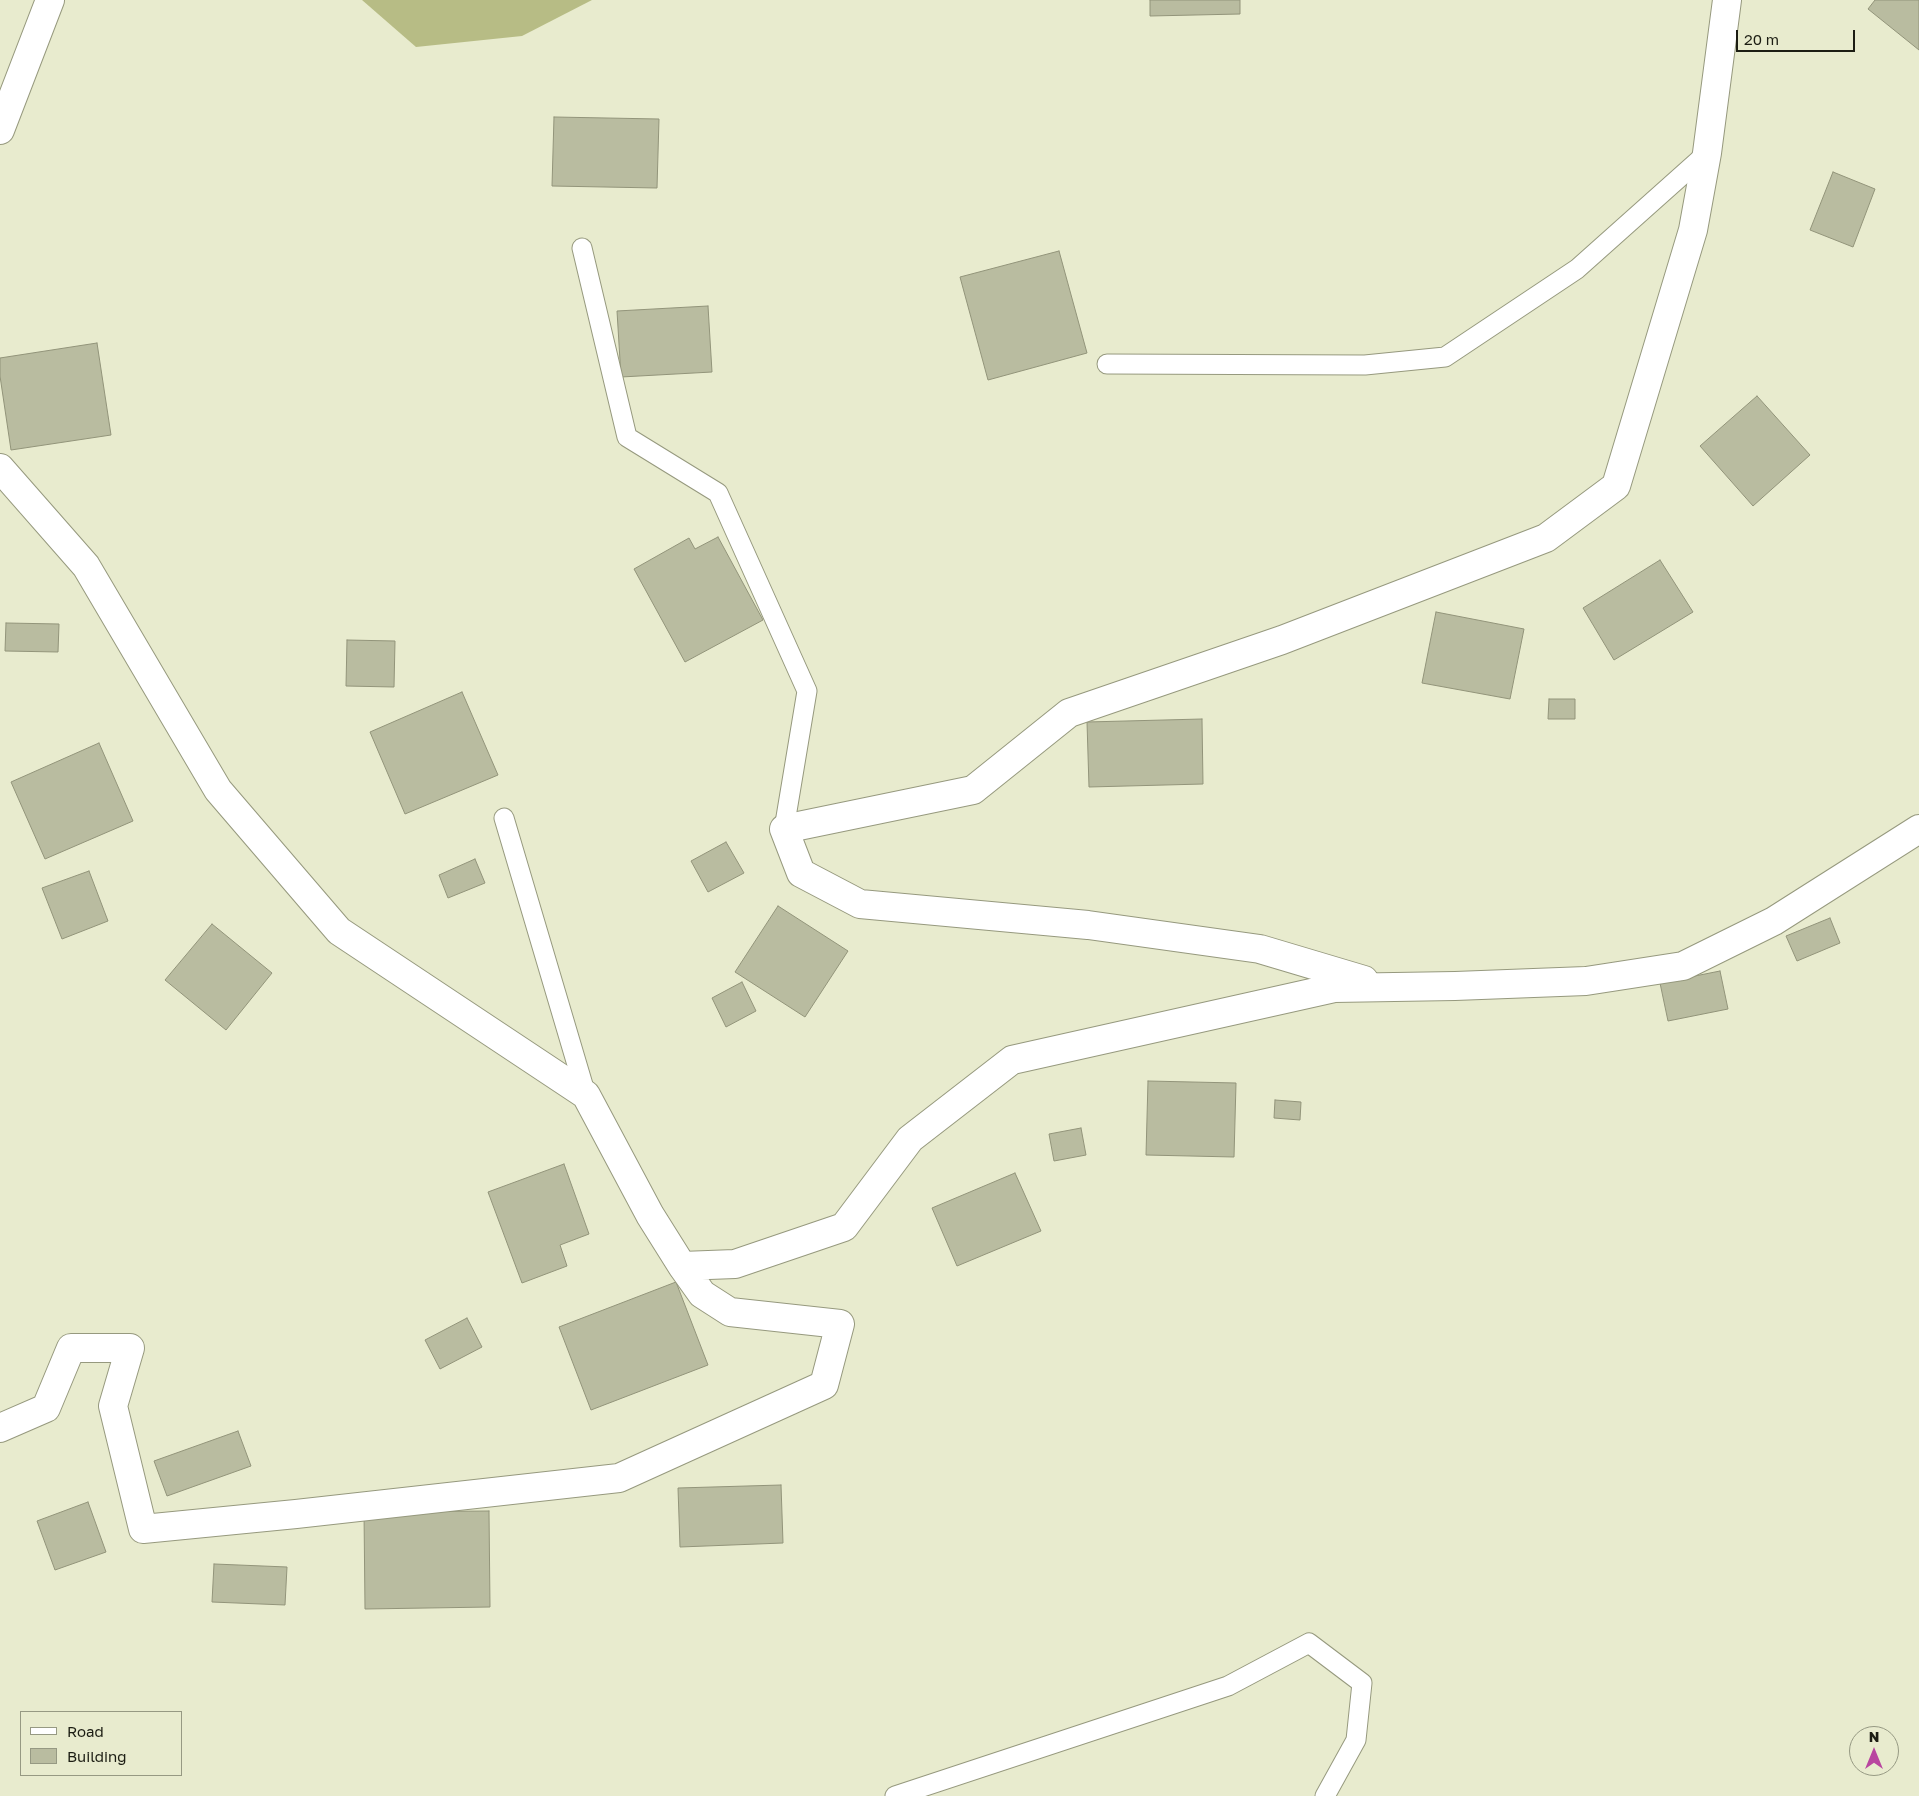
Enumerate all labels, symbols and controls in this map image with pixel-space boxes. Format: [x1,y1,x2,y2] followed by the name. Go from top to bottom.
[1739,20,1858,52] scale bar
[1744,30,1779,48] text: 20 m
[20,1711,182,1776] legend
[67,1722,104,1740] text: Road
[1849,1726,1899,1776] north arrow
[1869,1728,1879,1745] text: N
[67,1747,127,1765] text: Building

